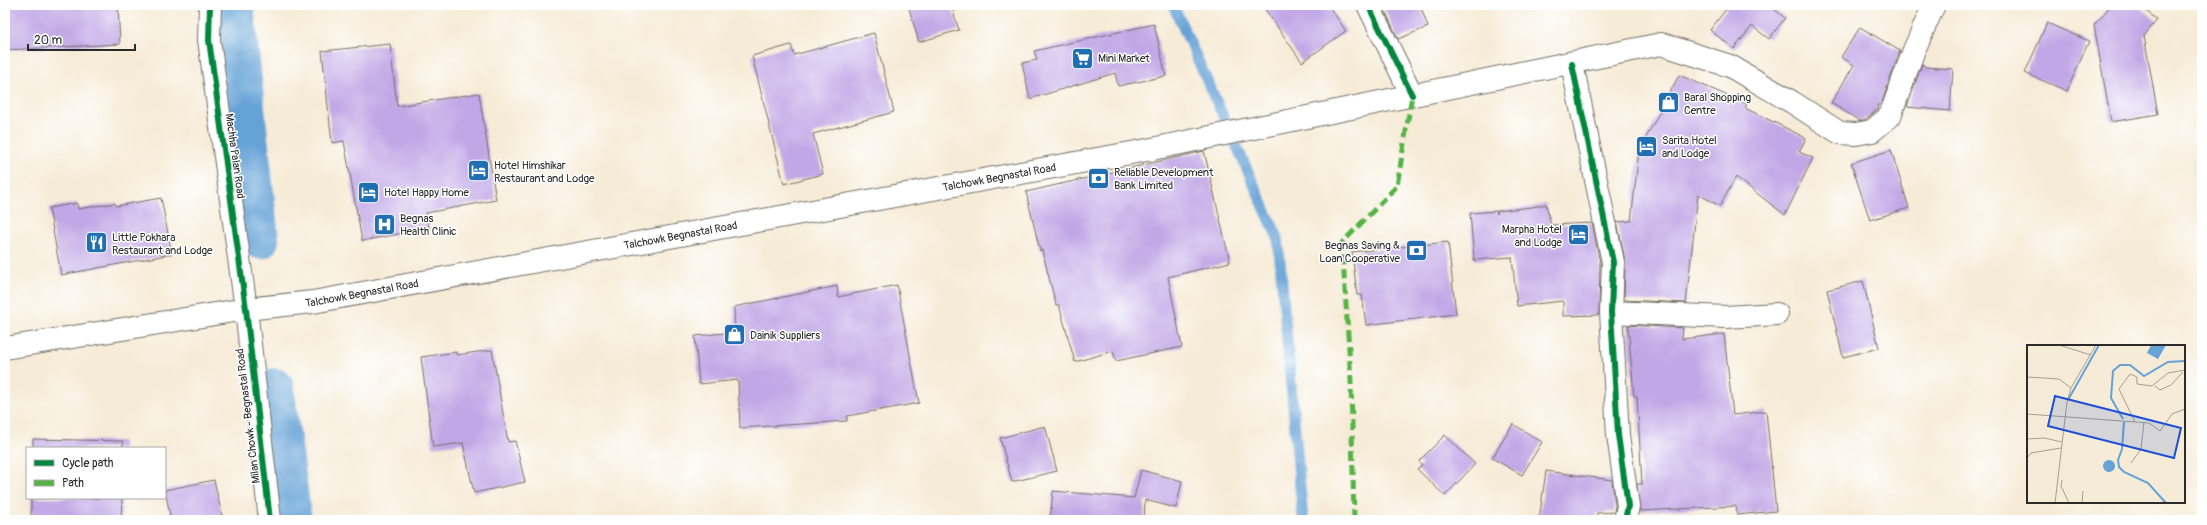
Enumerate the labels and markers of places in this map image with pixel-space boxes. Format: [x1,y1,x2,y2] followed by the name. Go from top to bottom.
[1069,45,1095,71] supermarket icon: Mini Market
[1098,52,1150,65] place label: Mini Market
[1655,90,1681,116] shop icon: Baral Shopping Centre
[1684,91,1751,117] place label: Baral Shopping Centre
[1634,133,1660,159] hotel icon: Sarita Hotel and Lodge
[1662,134,1717,160] place label: Sarita Hotel and Lodge
[465,158,491,184] hotel icon: Hotel Himshikar Restaurant and Lodge
[494,159,595,185] place label: Hotel Himshikar Restaurant and Lodge
[1086,165,1112,191] bank icon: Reliable Development Bank Limited
[1114,166,1214,192] place label: Reliable Development Bank Limited
[356,179,382,205] hotel icon: Hotel Happy Home
[384,186,470,199] place label: Hotel Happy Home
[372,211,398,237] hospital icon: Begnas Health Clinic
[400,212,457,238] place label: Begnas Health Clinic
[1565,222,1591,248] hotel icon: Marpha Hotel and Lodge
[1502,223,1563,249] place label: Marpha Hotel and Lodge
[83,230,109,256] restaurant icon: Little Pokhara Restaurant and Lodge
[112,231,213,257] place label: Little Pokhara Restaurant and Lodge
[1403,238,1429,264] bank icon: Begnas Saving & Loan Cooperative
[1319,239,1401,265] place label: Begnas Saving & Loan Cooperative
[722,322,748,348] shop icon: Dainik Suppliers
[750,329,820,342] place label: Dainik Suppliers

